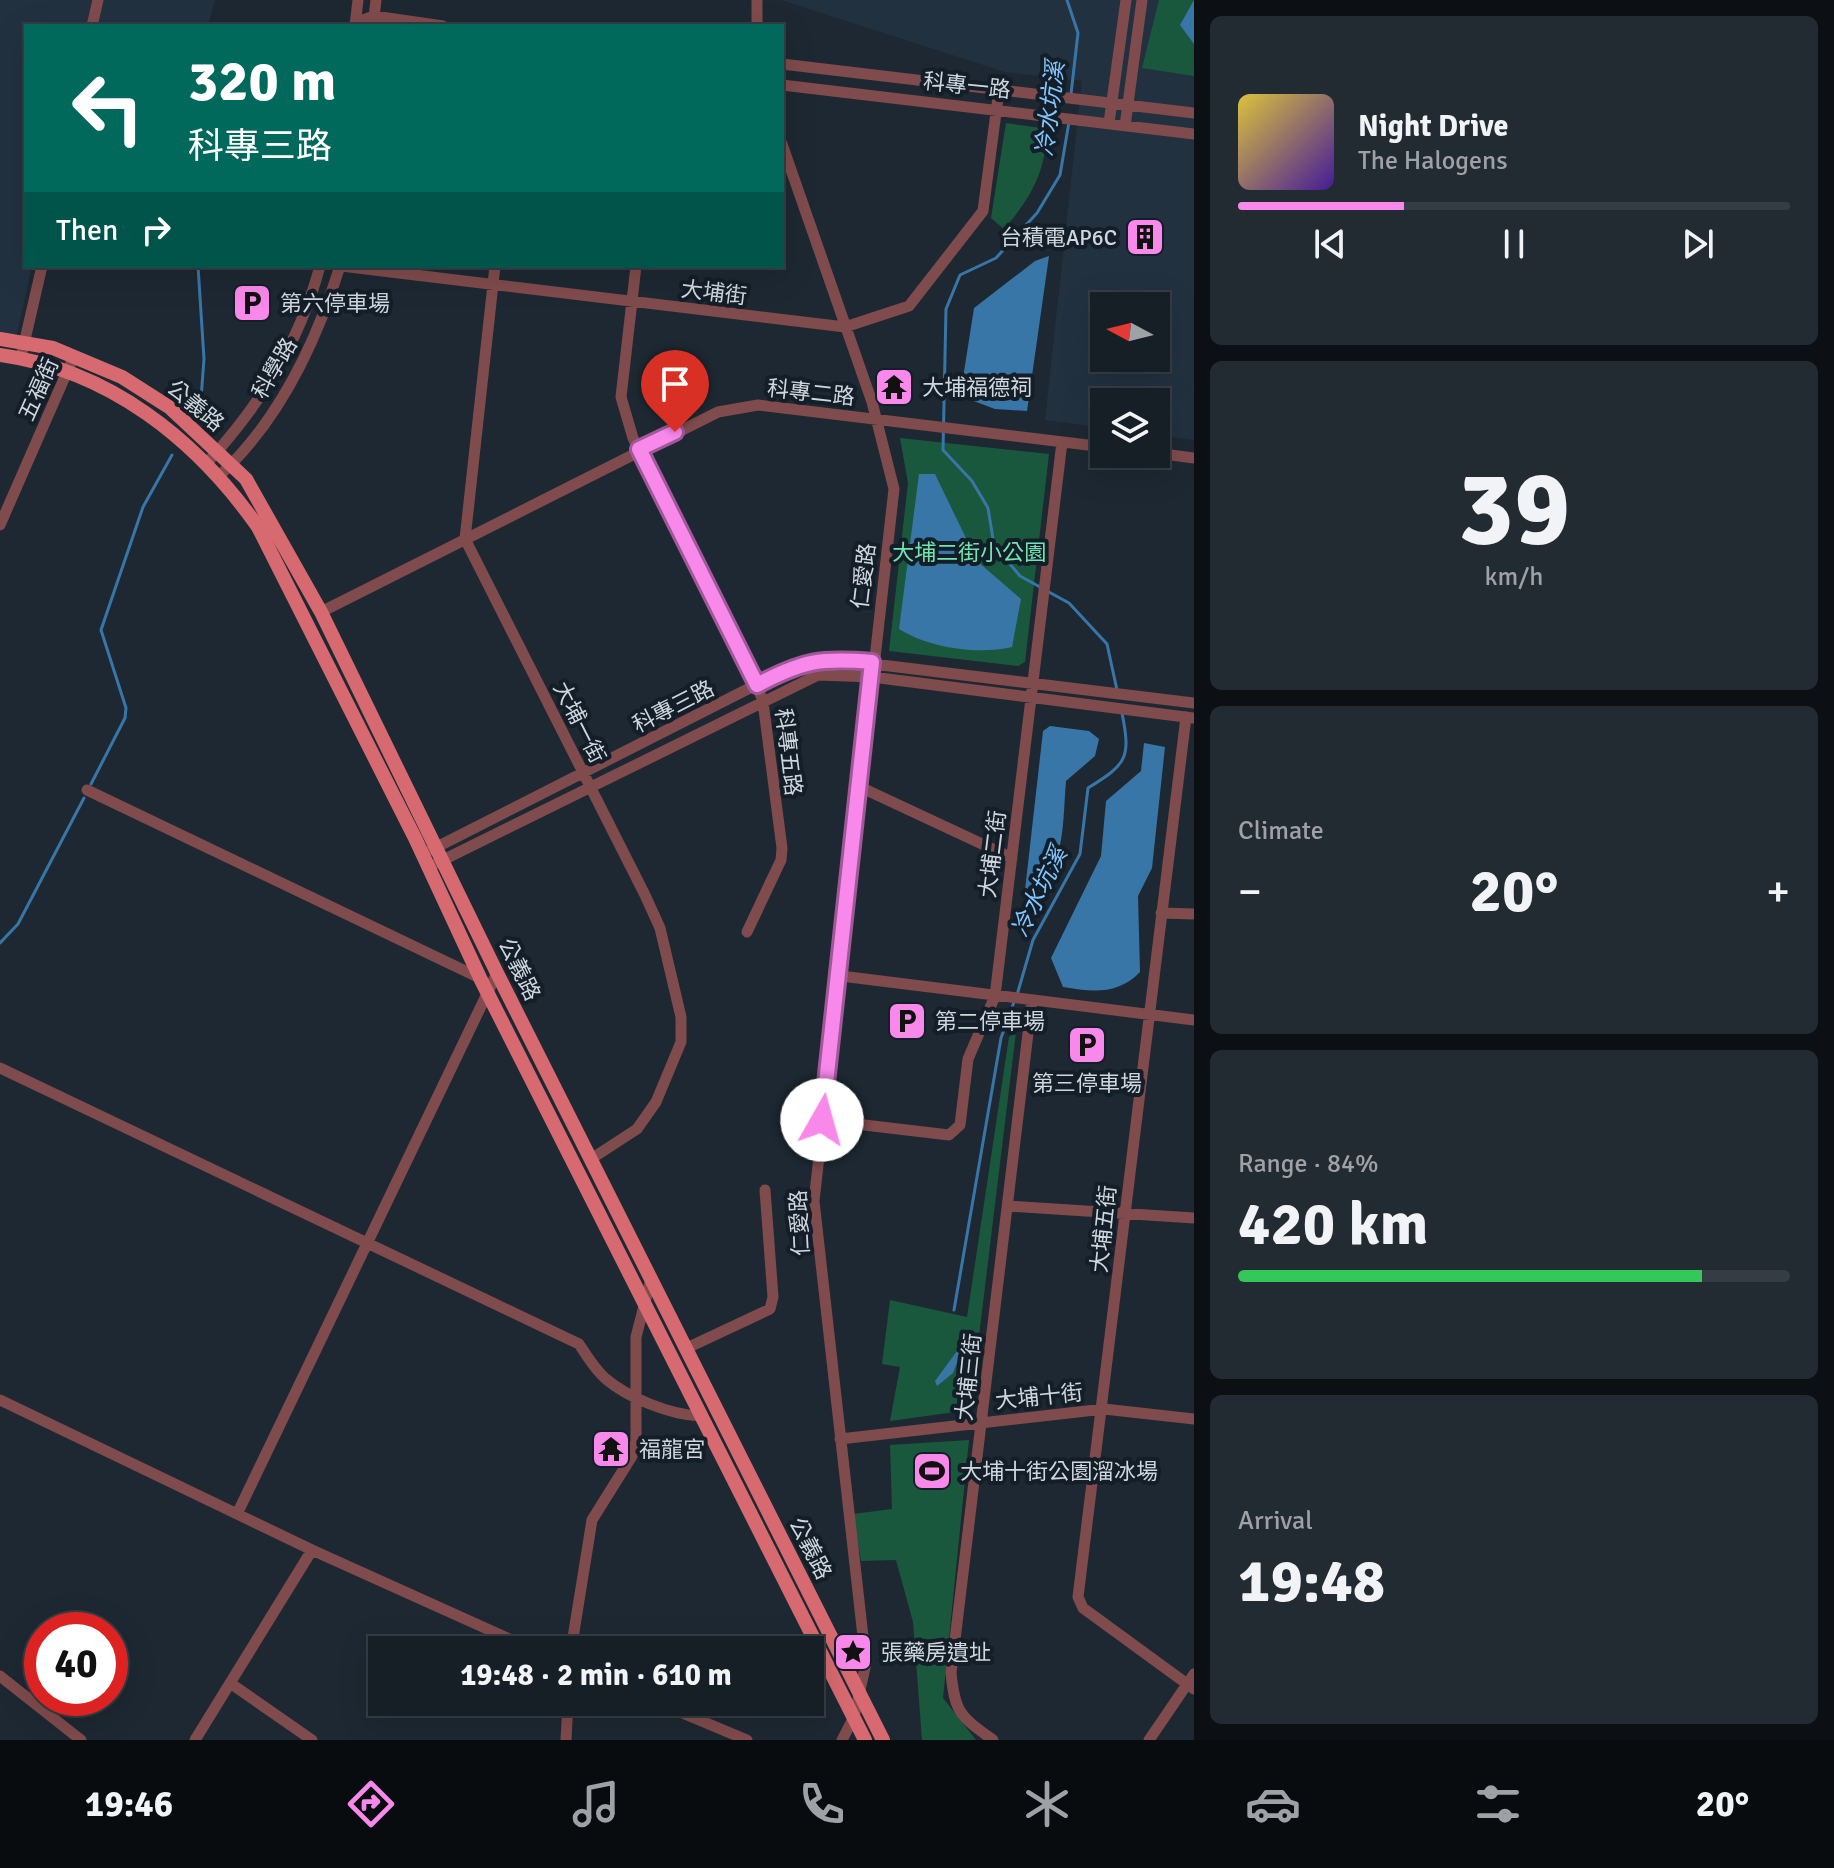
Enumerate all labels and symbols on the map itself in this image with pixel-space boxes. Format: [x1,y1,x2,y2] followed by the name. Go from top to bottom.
[1029,57,1071,158] water label: 冷水坑溪
[922,67,1012,104] street label: 科專一路
[1124,216,1166,258] building icon: 台積電AP6C
[1000,224,1117,251] place label: 台積電AP6C
[680,275,748,310] street label: 大埔街
[231,282,273,324] parking icon: 第六停車場
[280,290,390,317] place label: 第六停車場
[1090,292,1170,372] north arrow
[246,333,303,404] street label: 科學路
[641,350,709,432] pin
[13,354,64,425] street label: 五福街
[873,366,915,408] temple icon: 大埔福德祠
[162,374,230,437] street label: 公義路
[766,374,856,411] street label: 科專二路
[922,374,1032,401] place label: 大埔福德祠
[892,539,1046,566] park label: 大埔二街小公園
[846,542,881,610] street label: 仁愛路
[628,674,719,738] street label: 科專三路
[548,677,612,768] street label: 大埔一街
[770,707,807,797] street label: 科專五路
[974,809,1011,899] street label: 大埔二街
[1004,840,1075,942] water label: 冷水坑溪
[493,934,546,1005] street label: 公義路
[886,1000,928,1042] parking icon: 第二停車場
[935,1008,1045,1035] place label: 第二停車場
[1066,1024,1108,1066] parking icon: 第三停車場
[1032,1070,1142,1097] place label: 第三停車場
[780,1078,864,1162] position arrow
[1085,1184,1122,1274] street label: 大埔五街
[784,1189,815,1257] street label: 仁愛路
[950,1332,987,1422] street label: 大埔三街
[994,1378,1084,1415] street label: 大埔十街
[590,1428,632,1470] temple icon: 福龍宮
[639,1436,705,1463] place label: 福龍宮
[911,1450,953,1492] sports icon: 大埔十街公園溜冰場
[960,1458,1158,1485] place label: 大埔十街公園溜冰場
[784,1513,838,1584] street label: 公義路
[24,1612,128,1716] speed limit sign: 40
[832,1631,874,1673] place icon: 張藥房遺址
[881,1639,991,1666] place label: 張藥房遺址

